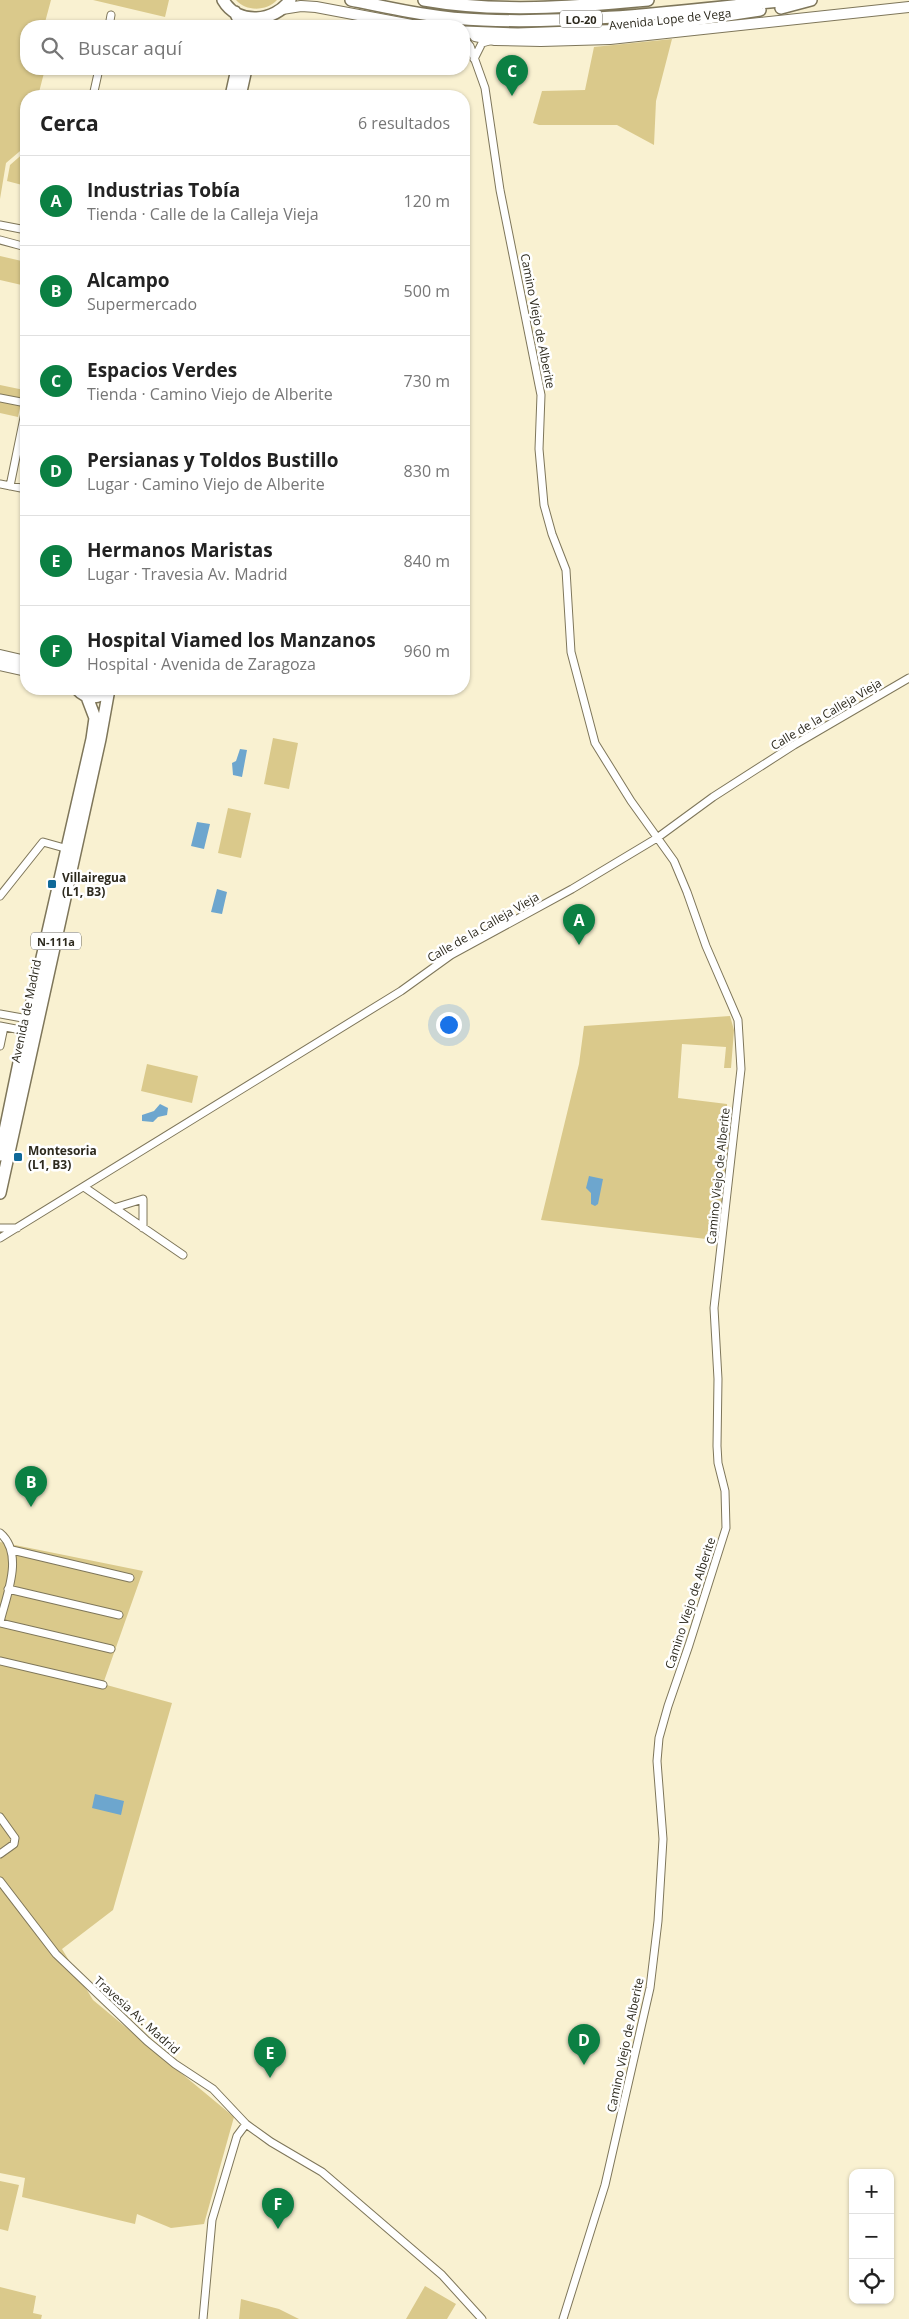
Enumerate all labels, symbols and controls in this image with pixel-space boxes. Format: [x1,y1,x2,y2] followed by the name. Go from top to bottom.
[608,4,732,34] street label: Avenida Lope de Vega
[560,10,602,28] road number: LO-20
[20,20,470,75] search box
[38,34,66,62] icon: search
[78,35,182,61] text: Buscar aquí
[496,55,528,96] pin: C
[40,109,99,137] text: Cerca
[358,112,450,134] text: 6 resultados
[87,177,240,203] text: Industrias Tobía
[50,190,62,212] text: A
[404,190,450,212] text: 120 m
[87,203,319,225] text: Tienda · Calle de la Calleja Vieja
[517,252,559,390] street label: Camino Viejo de Alberite
[87,267,170,293] text: Alcampo
[51,280,61,302] text: B
[404,280,450,302] text: 500 m
[87,293,197,315] text: Supermercado
[87,357,237,383] text: Espacios Verdes
[51,370,61,392] text: C
[404,370,450,392] text: 730 m
[87,383,333,405] text: Tienda · Camino Viejo de Alberite
[87,447,338,473] text: Persianas y Toldos Bustillo
[50,460,62,482] text: D
[404,460,450,482] text: 830 m
[87,473,325,495] text: Lugar · Camino Viejo de Alberite
[87,537,273,563] text: Hermanos Maristas
[52,550,60,572] text: E
[404,550,450,572] text: 840 m
[87,563,288,585] text: Lugar · Travesia Av. Madrid
[87,627,376,653] text: Hospital Viamed los Manzanos
[52,640,60,662] text: F
[404,640,450,662] text: 960 m
[87,653,316,675] text: Hospital · Avenida de Zaragoza
[767,674,885,754] street label: Calle de la Calleja Vieja
[62,869,126,900] place label: Villairegua (L1, B3)
[46,878,58,890] marker: Villairegua (L1, B3)
[424,888,542,966] street label: Calle de la Calleja Vieja
[563,904,595,945] pin: A
[31,932,81,949] road number: N-111a
[7,958,45,1064] street label: Avenida de Madrid
[436,1012,462,1038] your location
[702,1107,734,1245] street label: Camino Viejo de Alberite
[28,1142,97,1173] place label: Montesoria (L1, B3)
[12,1151,24,1163] marker: Montesoria (L1, B3)
[15,1466,47,1507] pin: B
[661,1535,719,1671] street label: Camino Viejo de Alberite
[91,1972,183,2058] street label: Travesia Av. Madrid
[602,1976,648,2114] street label: Camino Viejo de Alberite
[568,2024,600,2065] pin: D
[254,2037,286,2078] pin: E
[849,2169,894,2304] map controls
[849,2169,894,2214] button: +
[262,2188,294,2229] pin: F
[849,2214,894,2259] button: −
[849,2259,894,2304] button: locate

